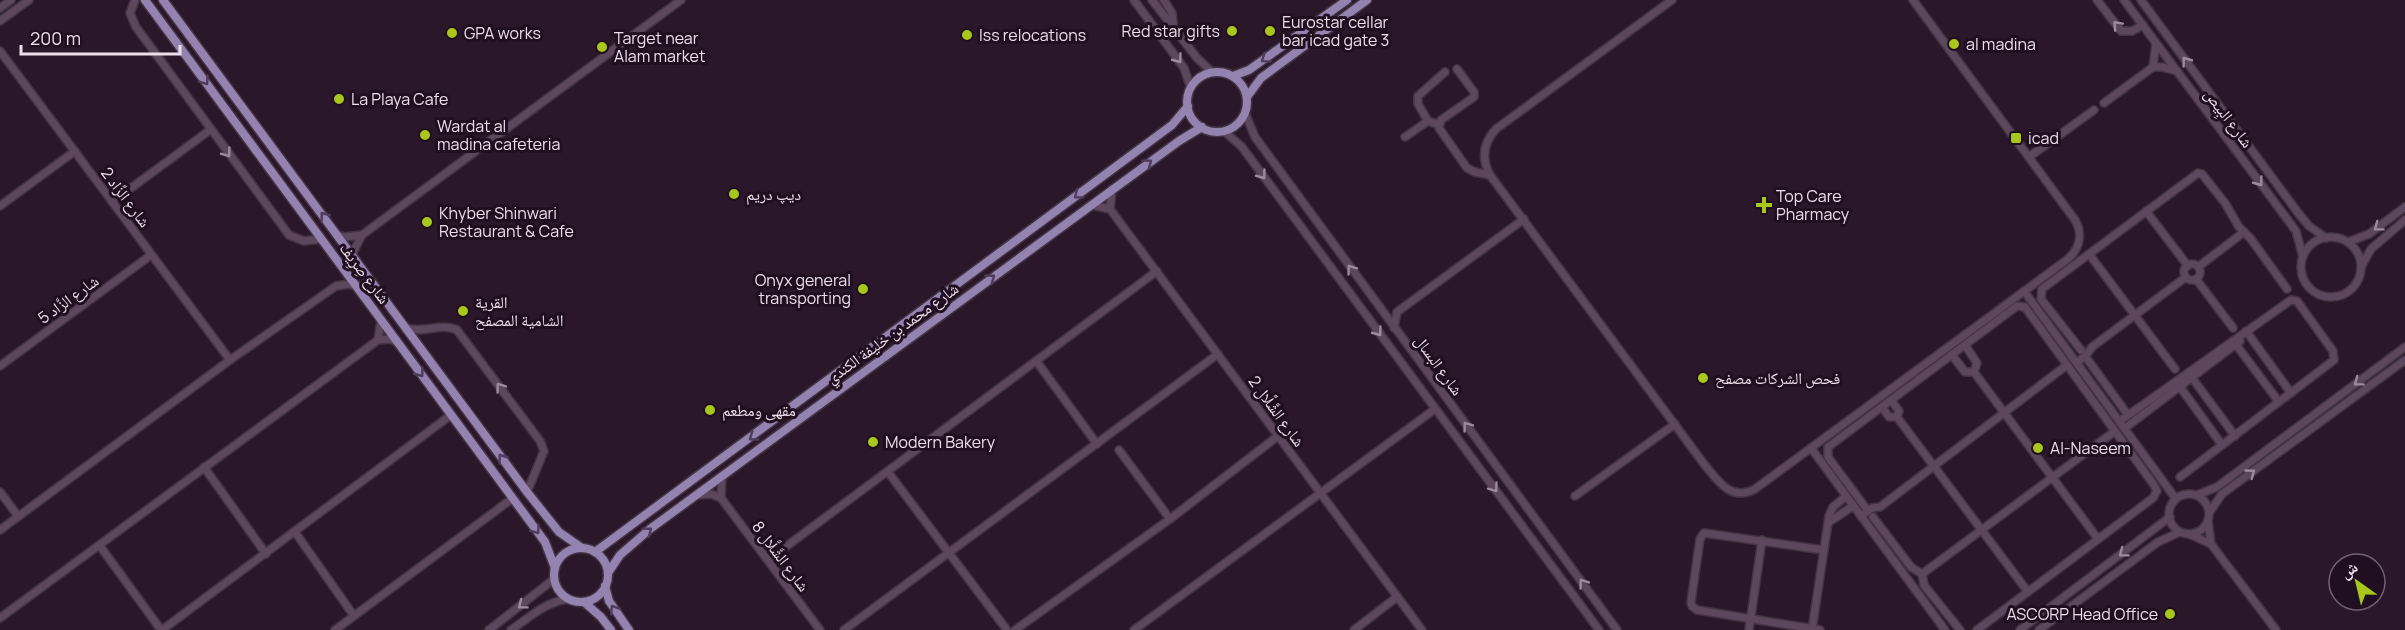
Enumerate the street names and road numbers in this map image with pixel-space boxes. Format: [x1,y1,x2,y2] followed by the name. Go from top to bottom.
[2199,84,2259,153] street label: شارع البِيص
[96,162,156,232] street label: شارع الزَّاد 2
[334,238,395,309] street label: شارع صِرِيف
[33,269,103,329] street label: شارع الزَّاد 5
[821,277,964,390] street label: شارع محمد بن خليفة الكندي
[1410,330,1468,400] street label: شارع البسال
[1244,371,1310,451] street label: شارع الشَّلَّال 2
[747,516,815,596] street label: شارع الشَّلَّال 8

